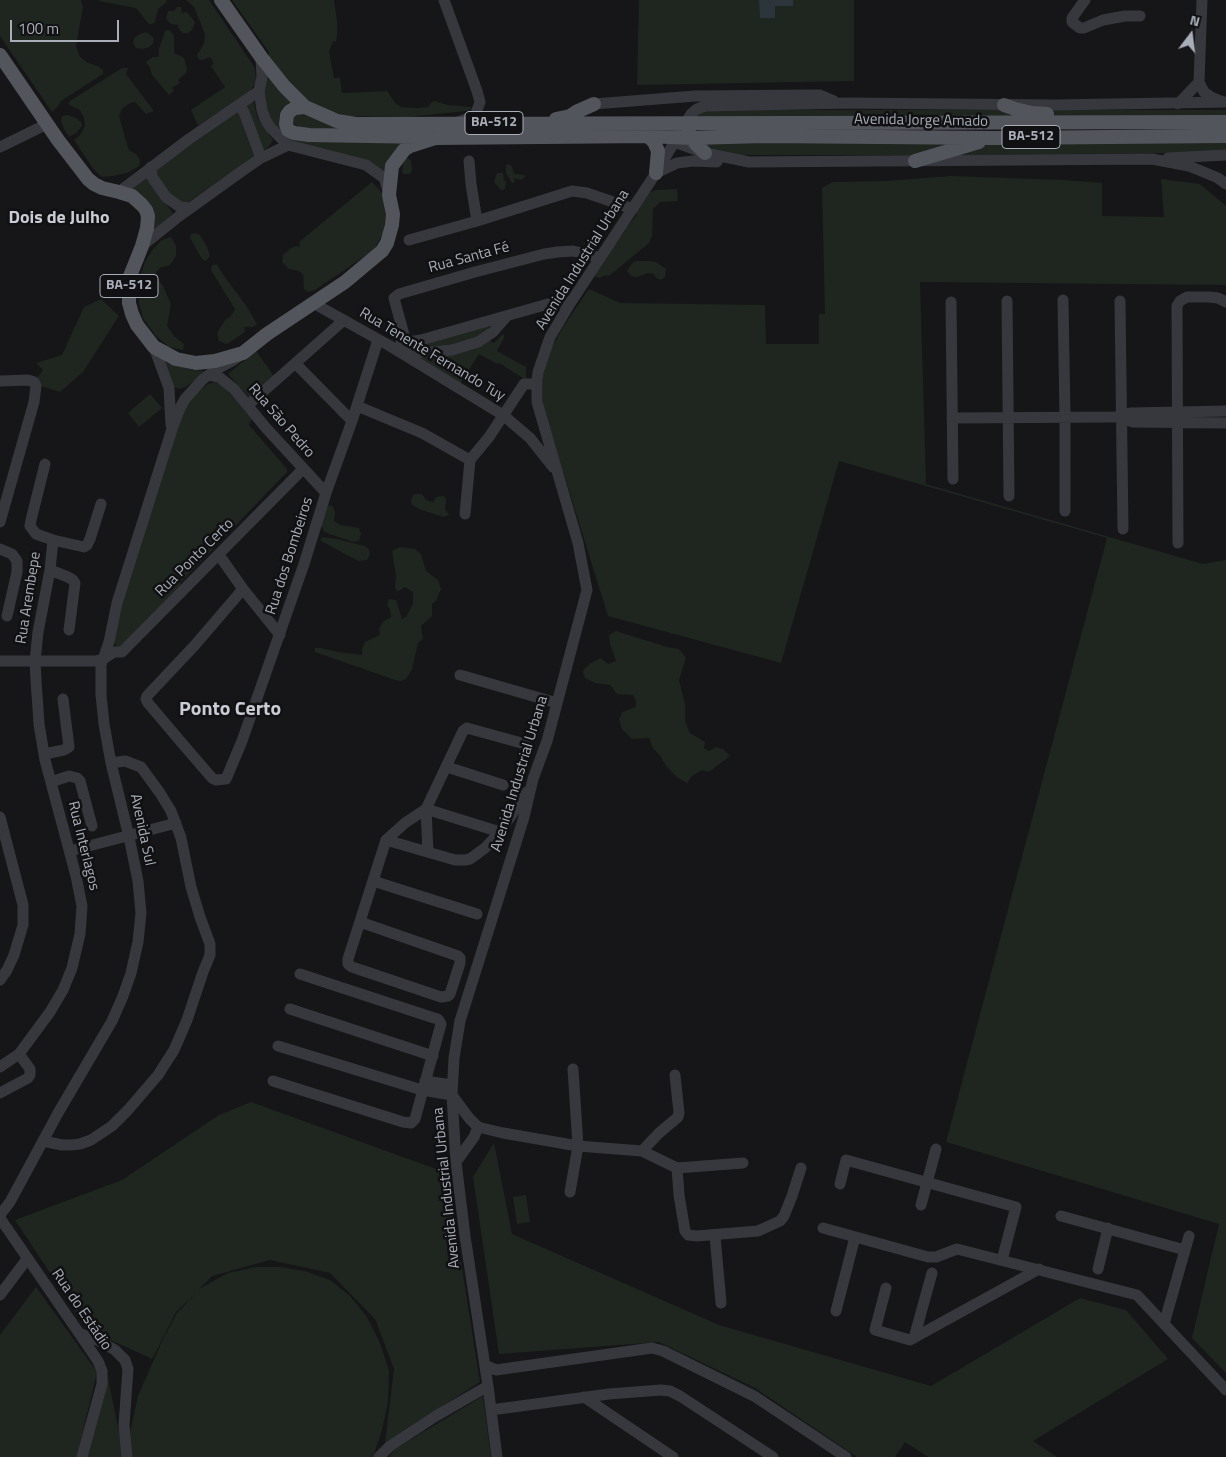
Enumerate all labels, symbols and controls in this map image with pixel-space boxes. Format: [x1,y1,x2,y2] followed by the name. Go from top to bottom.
[1188,9,1202,31] text: N
[12,10,121,42] scale bar
[1166,10,1216,60] north arrow
[18,17,59,40] text: 100 m
[854,111,988,131] street label: Avenida Jorge Amado
[465,112,523,134] road number: BA-512
[1002,125,1060,148] road number: BA-512
[532,187,634,333] street label: Avenida Industrial Urbana
[9,208,109,230] district label: Dois de Julho
[427,239,511,277] street label: Rua Santa Fé
[100,274,158,298] road number: BA-512
[356,304,508,406] street label: Rua Tenente Fernando Tuy
[244,380,318,462] street label: Rua São Pedro
[263,495,317,617] street label: Rua dos Bombeiros
[152,515,238,601] street label: Rua Ponto Certo
[13,551,45,645] street label: Rua Arembepe
[488,694,552,854] street label: Avenida Industrial Urbana
[179,698,281,722] district label: Ponto Certo
[126,792,158,868] street label: Avenida Sul
[63,800,103,892] street label: Rua Interlagos
[430,1107,464,1269] street label: Avenida Industrial Urbana
[47,1266,115,1354] street label: Rua do Estádio

